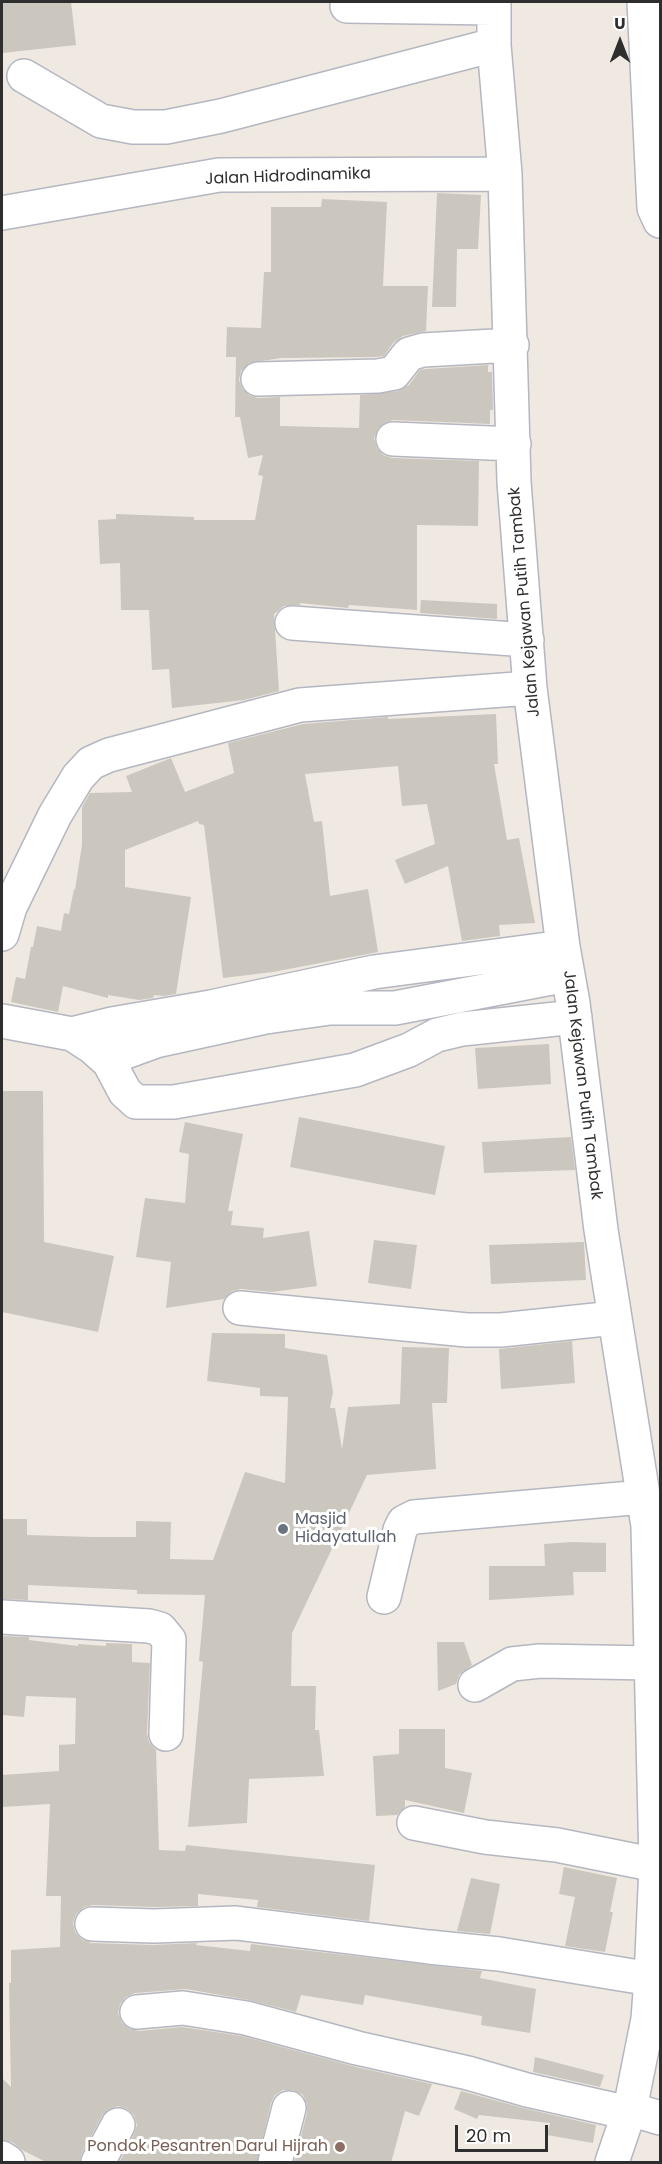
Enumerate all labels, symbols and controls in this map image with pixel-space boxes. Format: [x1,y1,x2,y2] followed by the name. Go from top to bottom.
[590,12,650,72] north arrow
[614,12,626,35] text: U
[205,165,371,189] street label: Jalan Hidrodinamika
[505,486,545,718] street label: Jalan Kejawan Putih Tambak
[558,969,606,1201] street label: Jalan Kejawan Putih Tambak
[295,1510,396,1548] place label: Masjid Hidayatullah
[276,1522,290,1536] marker: Masjid Hidayatullah
[458,2113,551,2151] scale bar
[466,2123,511,2148] text: 20 m
[87,2137,328,2157] place label: Pondok Pesantren Darul Hijrah
[333,2140,347,2154] marker: Pondok Pesantren Darul Hijrah

